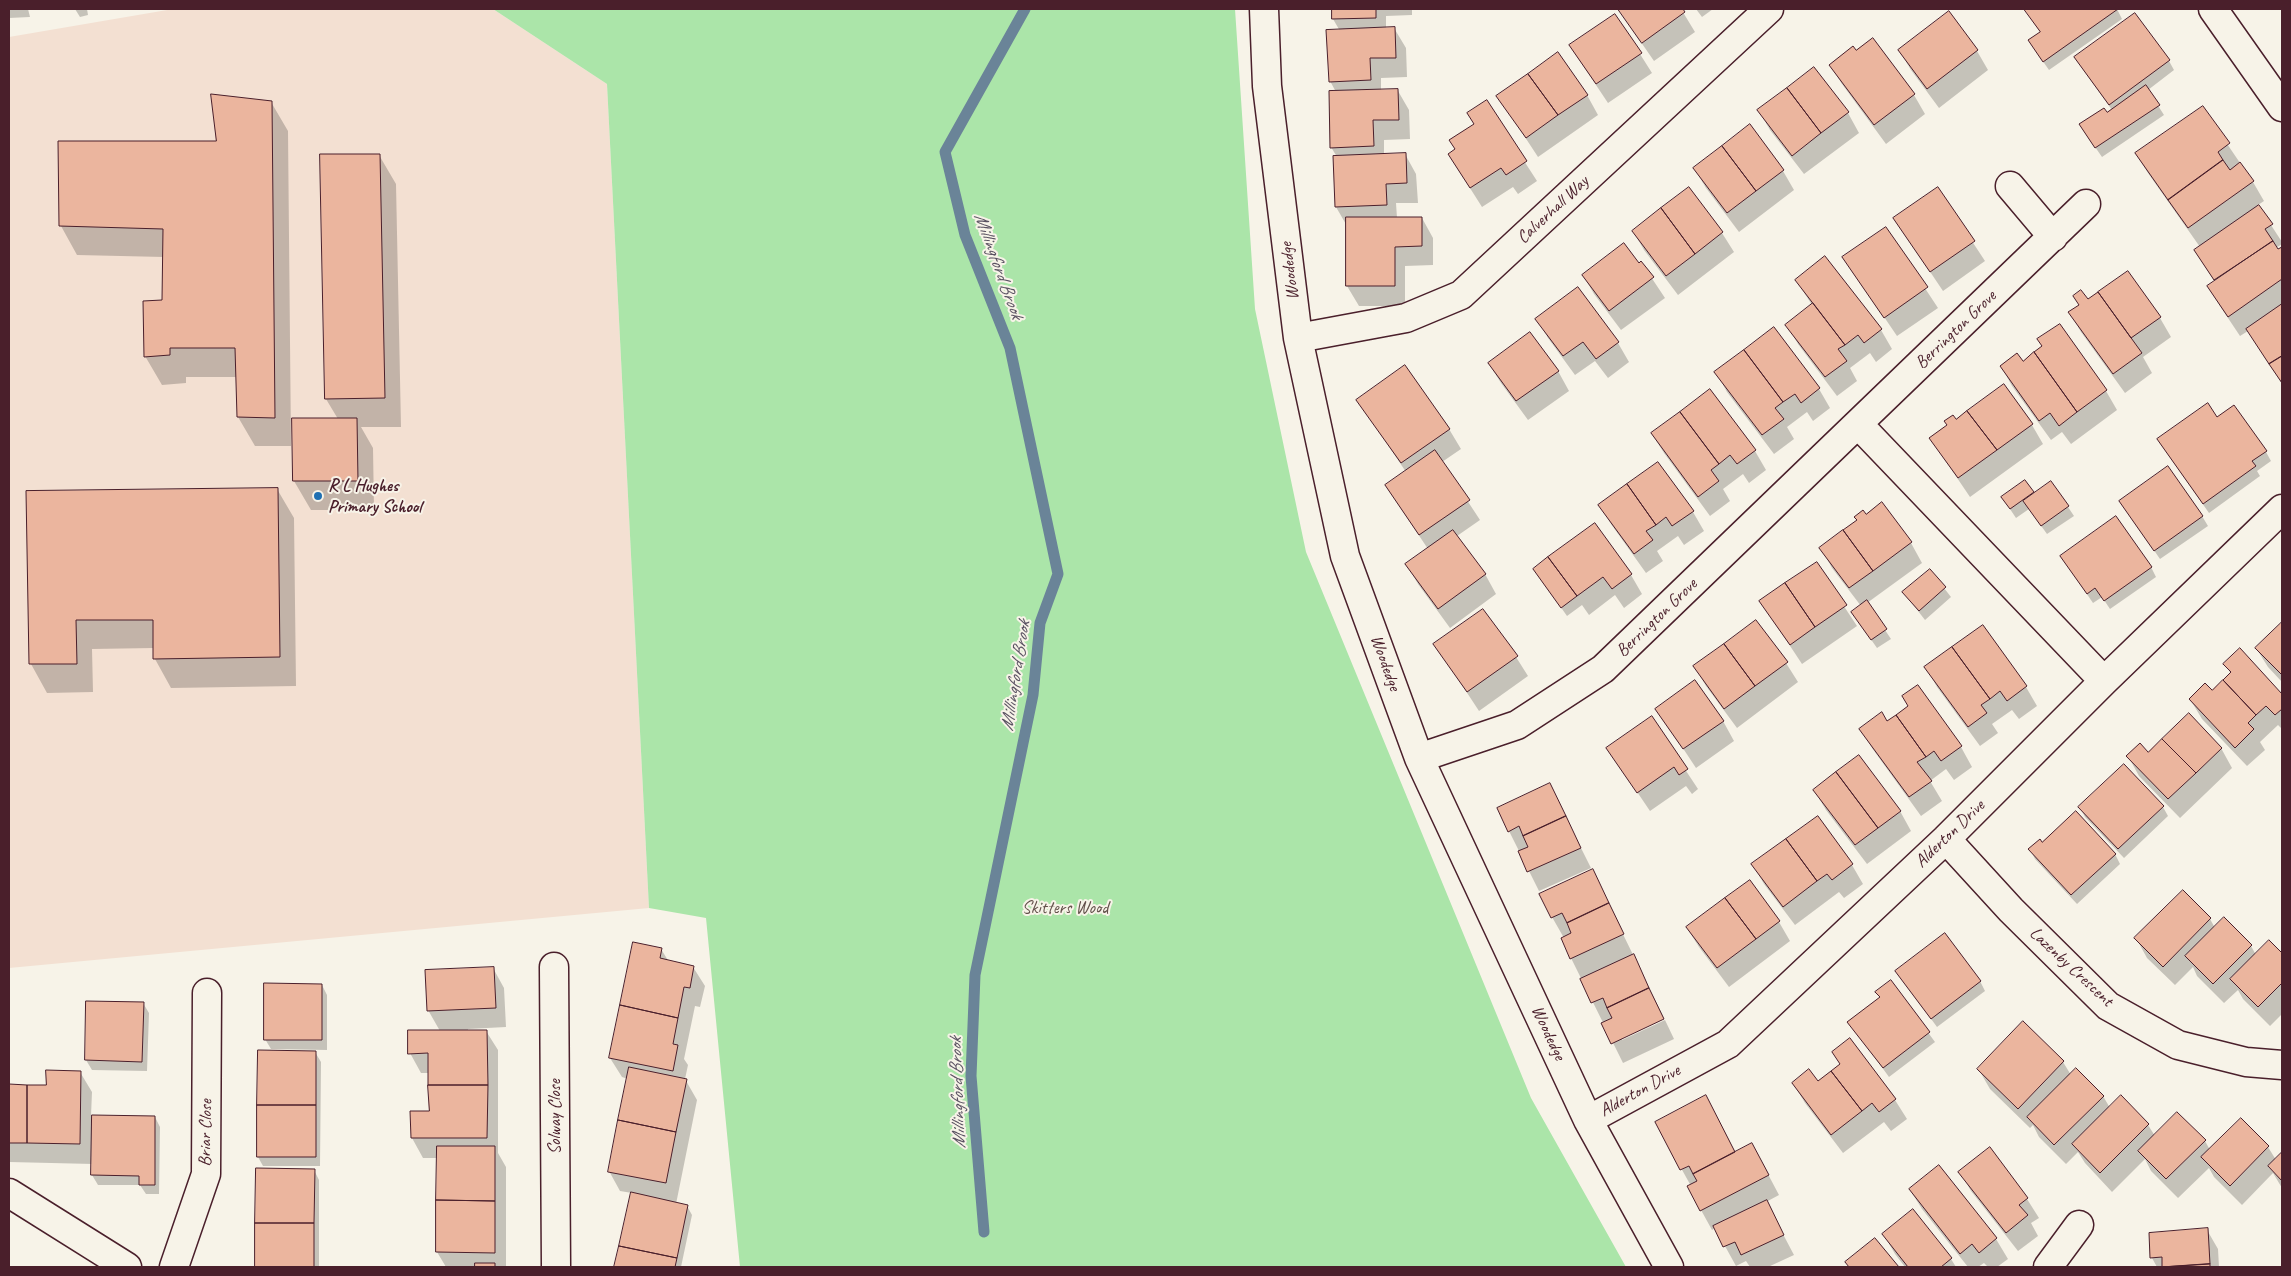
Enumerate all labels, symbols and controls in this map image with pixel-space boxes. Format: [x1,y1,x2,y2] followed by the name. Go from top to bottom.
[1513,171,1593,249] street label: Calverhall Way
[968,210,1028,322] water label: Millingford Brook
[1276,241,1304,301] street label: Woodedge
[1911,286,2001,374] street label: Berrington Grove
[328,475,422,518] place label: R L Hughes Primary School
[312,490,324,502] marker: R L Hughes Primary School
[1612,574,1702,662] street label: Berrington Grove
[996,619,1036,733] water label: Millingford Brook
[1365,632,1405,694] street label: Woodedge
[1911,795,1989,873] street label: Alderton Drive
[1022,897,1108,919] park label: Skitters Wood
[2024,923,2118,1011] street label: Lazenby Crescent
[1526,1002,1570,1064] street label: Woodedge
[945,1037,971,1149] water label: Millingford Brook
[1596,1060,1684,1122] street label: Alderton Drive
[544,1080,566,1154] street label: Solway Close
[195,1099,217,1167] street label: Briar Close

